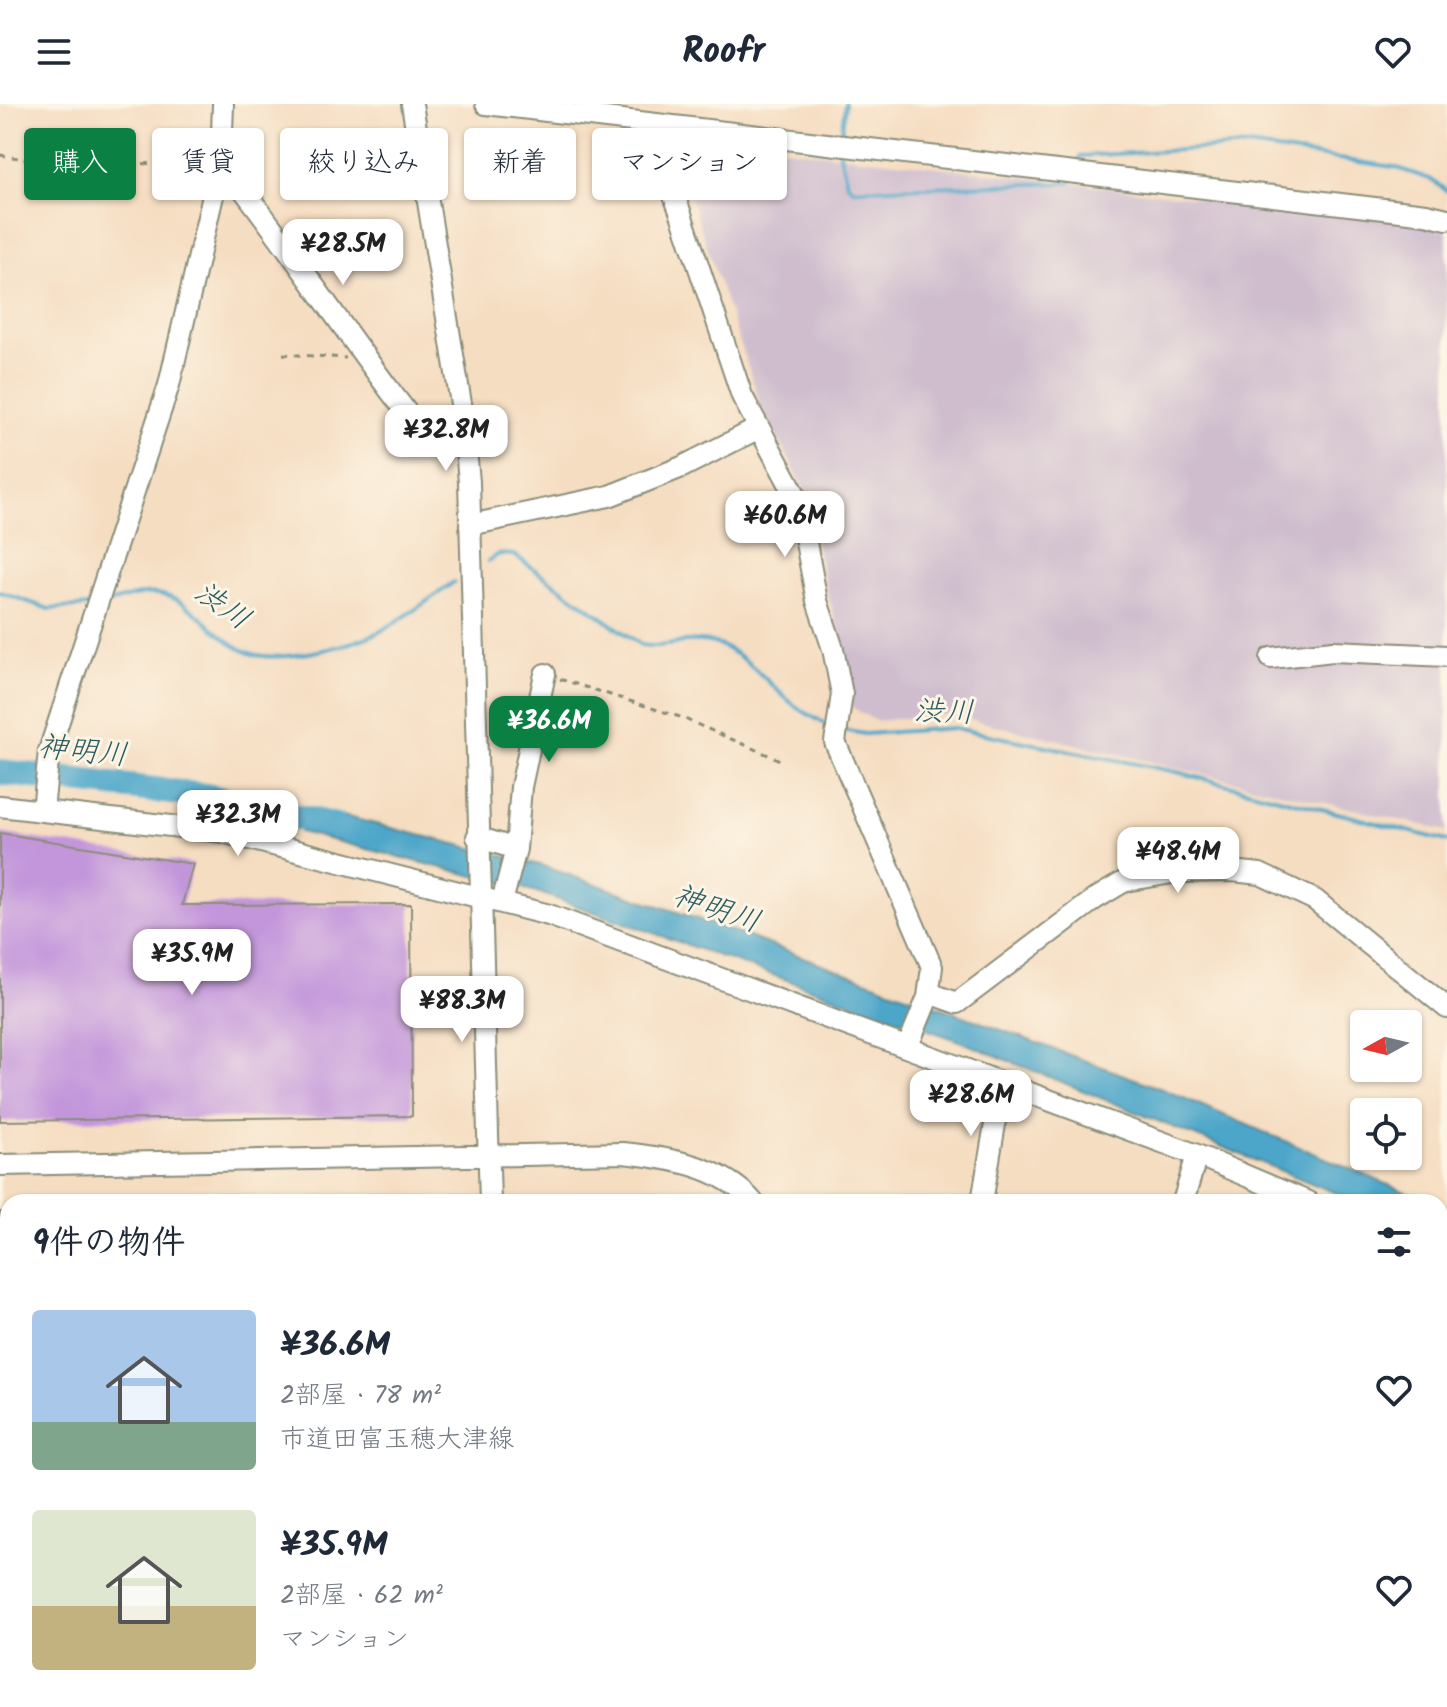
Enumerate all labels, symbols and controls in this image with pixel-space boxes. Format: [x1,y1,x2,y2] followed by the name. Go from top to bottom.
[682,24,765,81] text: Roofr
[32,30,76,74] icon: menu
[1371,30,1415,74] icon: heart
[24,128,136,200] chip: 購入
[152,128,264,200] chip: 賃貸
[280,128,448,200] chip: 絞り込み
[464,128,576,200] chip: 新着
[592,128,787,200] chip: マンション
[278,219,408,287] pin: ¥28.5M
[300,224,386,266] text: ¥28.5M
[381,405,511,473] pin: ¥32.8M
[403,410,489,452] text: ¥32.8M
[720,491,850,559] pin: ¥60.6M
[743,496,827,538] text: ¥60.6M
[184,570,260,644] water label: 渋川
[913,688,975,738] water label: 渋川
[484,696,614,764] pin: ¥36.6M
[507,701,591,743] text: ¥36.6M
[36,723,130,781] water label: 神明川
[173,790,303,858] pin: ¥32.3M
[195,795,281,837] text: ¥32.3M
[1113,827,1243,895] pin: ¥48.4M
[1135,832,1221,874] text: ¥48.4M
[666,873,767,947] water label: 神明川
[127,929,257,997] pin: ¥35.9M
[151,934,233,976] text: ¥35.9M
[397,976,527,1044] pin: ¥88.3M
[419,981,505,1023] text: ¥88.3M
[1350,1010,1422,1082] north arrow
[1350,1010,1422,1170] map controls
[906,1070,1036,1138] pin: ¥28.6M
[928,1075,1014,1117] text: ¥28.6M
[1350,1098,1422,1170] button: locate
[32,1217,185,1271] text: 9件の物件
[1372,1220,1416,1264] icon: filters
[280,1319,390,1373] text: ¥36.6M
[96,1342,192,1438] icon: home
[1372,1368,1416,1412] icon: heart
[280,1375,441,1417] text: 2部屋 · 78 m²
[280,1419,514,1461] text: 市道田富玉穂大津線
[280,1519,388,1573] text: ¥35.9M
[96,1542,192,1638] icon: home
[1372,1568,1416,1612] icon: heart
[280,1575,443,1617] text: 2部屋 · 62 m²
[280,1619,409,1661] text: マンション

